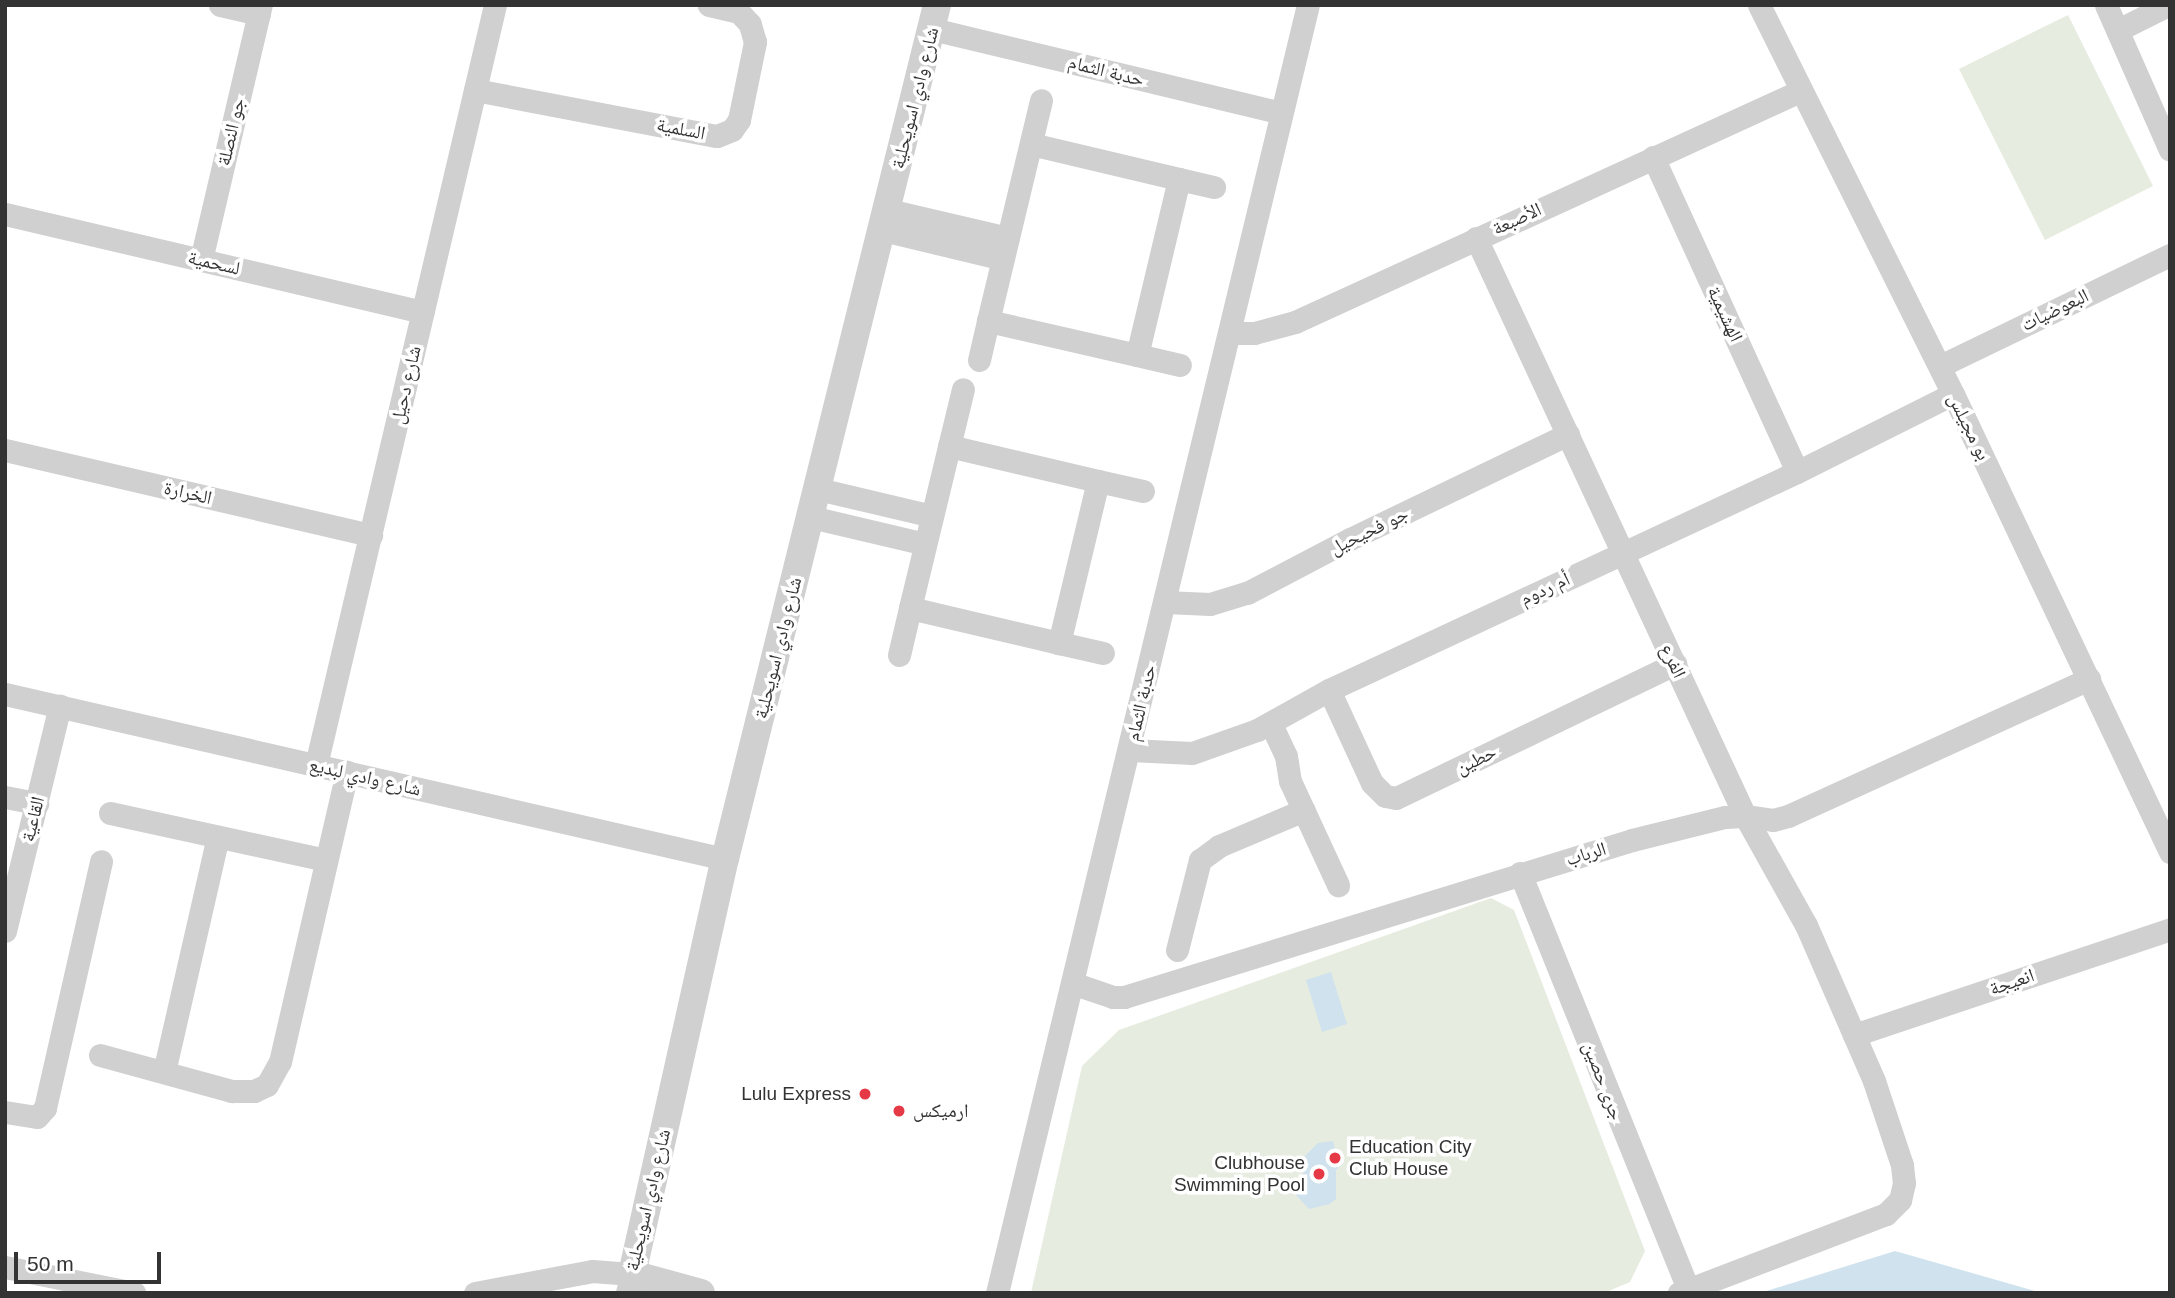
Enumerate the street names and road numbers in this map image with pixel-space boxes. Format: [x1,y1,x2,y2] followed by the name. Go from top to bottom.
[886,25,944,171] street label: شارع وادي اسويحلية
[1066,51,1146,91] street label: حدبة الثمام
[212,96,250,168] street label: جو النصلة
[655,113,707,145] street label: السلمية
[1489,198,1545,240] street label: الأصبعة
[186,246,242,280] street label: لسحمية
[1702,283,1748,345] street label: الهشيمية
[2018,284,2092,336] street label: البعوضيات
[386,344,426,426] street label: شارع دحيل
[1943,390,1995,464] street label: بو مجيلس
[162,476,214,510] street label: الخرارة
[1326,502,1412,560] street label: جو فحيحيل
[1516,568,1574,610] street label: أم ردوم
[749,575,807,721] street label: شارع وادي اسويحلية
[1655,640,1691,682] street label: الفرع
[1121,663,1161,743] street label: حدبة الثمام
[1452,741,1500,779] street label: حطين
[307,753,423,801] street label: شارع وادي لبديع
[16,794,50,844] street label: القاعية
[1563,837,1609,871] street label: الرباب
[1987,964,2037,1000] street label: انعيجة
[1578,1039,1628,1123] street label: جرى حصين
[621,1127,675,1273] street label: شارع وادي اسويحلية

